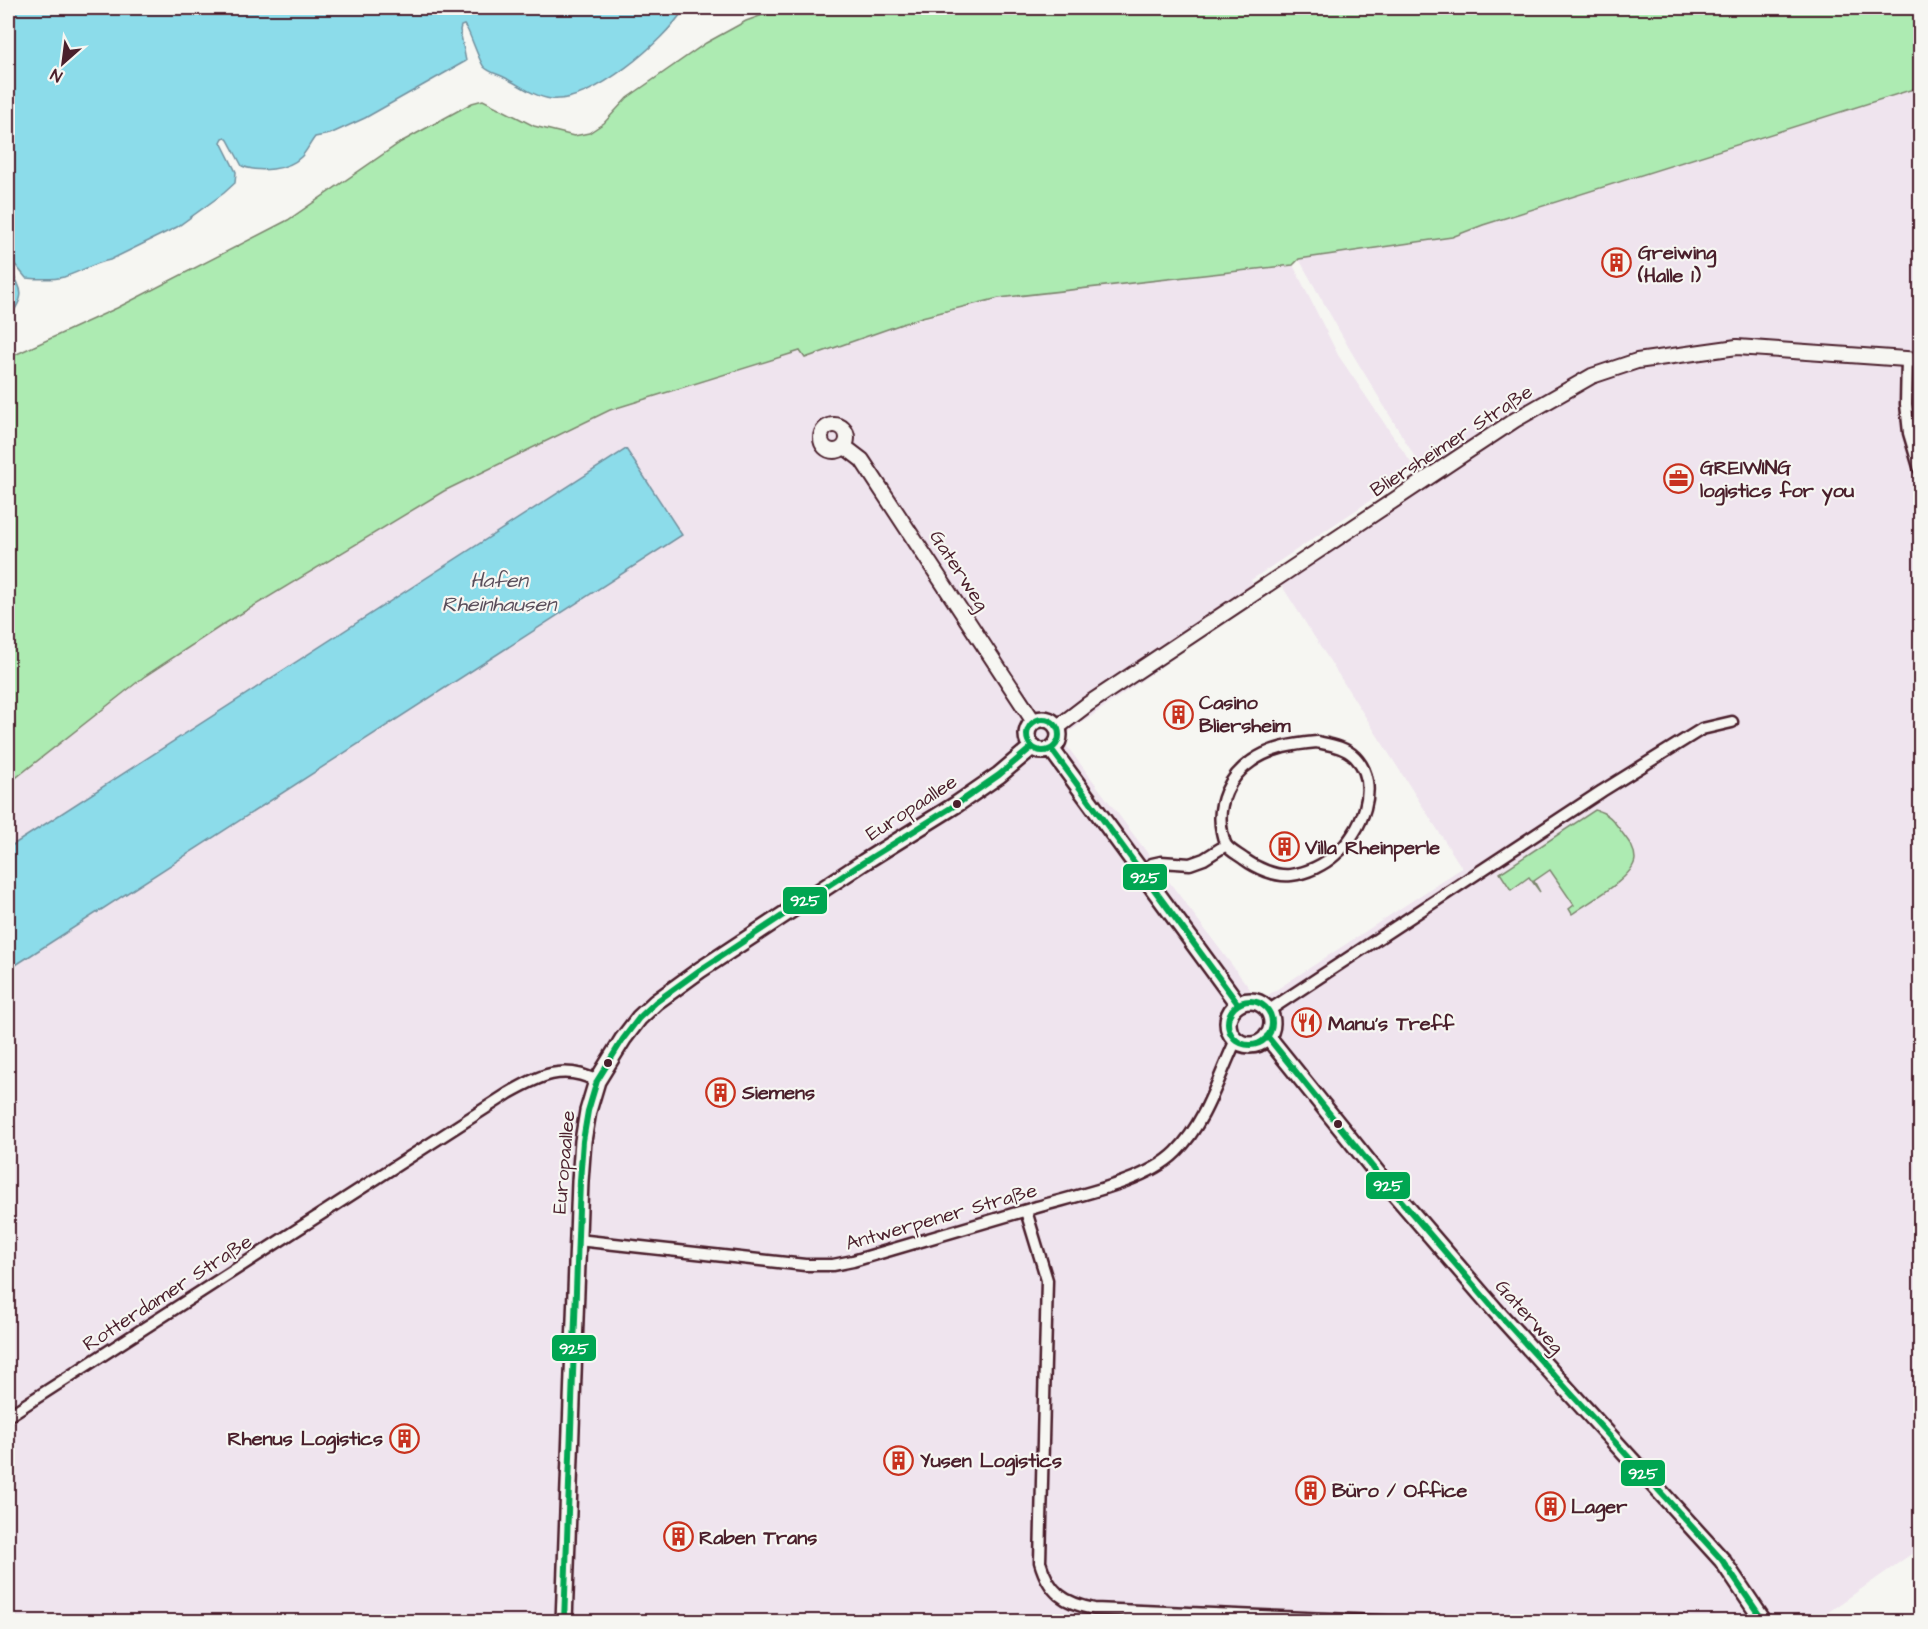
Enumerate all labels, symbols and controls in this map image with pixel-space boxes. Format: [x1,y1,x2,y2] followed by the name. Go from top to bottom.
[33,33,93,93] north arrow
[47,63,66,87] text: N
[1637,239,1717,290] place label: Greiwing (Halle 1)
[1601,247,1633,279] building icon: Greiwing (Halle 1)
[1365,378,1538,504] street label: Bliersheimer Straße
[1700,454,1854,506] place label: GREIWING logistics for you
[1663,463,1695,495] office icon: GREIWING logistics for you
[922,525,996,617] street label: Gaterweg
[442,566,558,619] water label: Hafen Rheinhausen
[1199,689,1291,740] place label: Casino Bliersheim
[1162,698,1194,730] building icon: Casino Bliersheim
[860,768,963,848] street label: Europaallee
[951,798,963,810] unlabelled marker
[1268,831,1300,863] building icon: Villa Rheinperle
[1304,834,1440,862] place label: Villa Rheinperle
[1122,863,1168,891] line badge: 925
[1130,867,1160,889] text: 925
[782,886,828,915] line badge: 925
[790,890,820,912] text: 925
[1291,1007,1323,1039] restaurant icon: Manu's Treff
[1328,1010,1455,1038] place label: Manu's Treff
[602,1057,614,1069] unlabelled marker
[705,1076,737,1108] building icon: Siemens
[741,1079,815,1107] place label: Siemens
[546,1109,582,1215] street label: Europaallee
[1332,1118,1344,1130] unlabelled marker
[1365,1171,1411,1200] line badge: 925
[1373,1175,1403,1197] text: 925
[842,1176,1040,1258] street label: Antwerpener Straße
[77,1227,258,1358] street label: Rotterdamer Straße
[1488,1273,1570,1361] street label: Gaterweg
[551,1334,597,1362] line badge: 925
[559,1338,589,1360] text: 925
[388,1422,420,1454] building icon: Rhenus Logistics
[228,1425,383,1454] place label: Rhenus Logistics
[883,1444,915,1476] building icon: Yusen Logistics
[920,1447,1062,1476] place label: Yusen Logistics
[1620,1459,1666,1487] line badge: 925
[1628,1463,1658,1485] text: 925
[1295,1474,1327,1506] building icon: Büro / Office
[1332,1477,1468,1505] place label: Büro / Office
[1534,1490,1566,1522] building icon: Lager
[1571,1493,1628,1522] place label: Lager
[662,1521,694,1553] building icon: Raben Trans
[699,1524,817,1552] place label: Raben Trans

